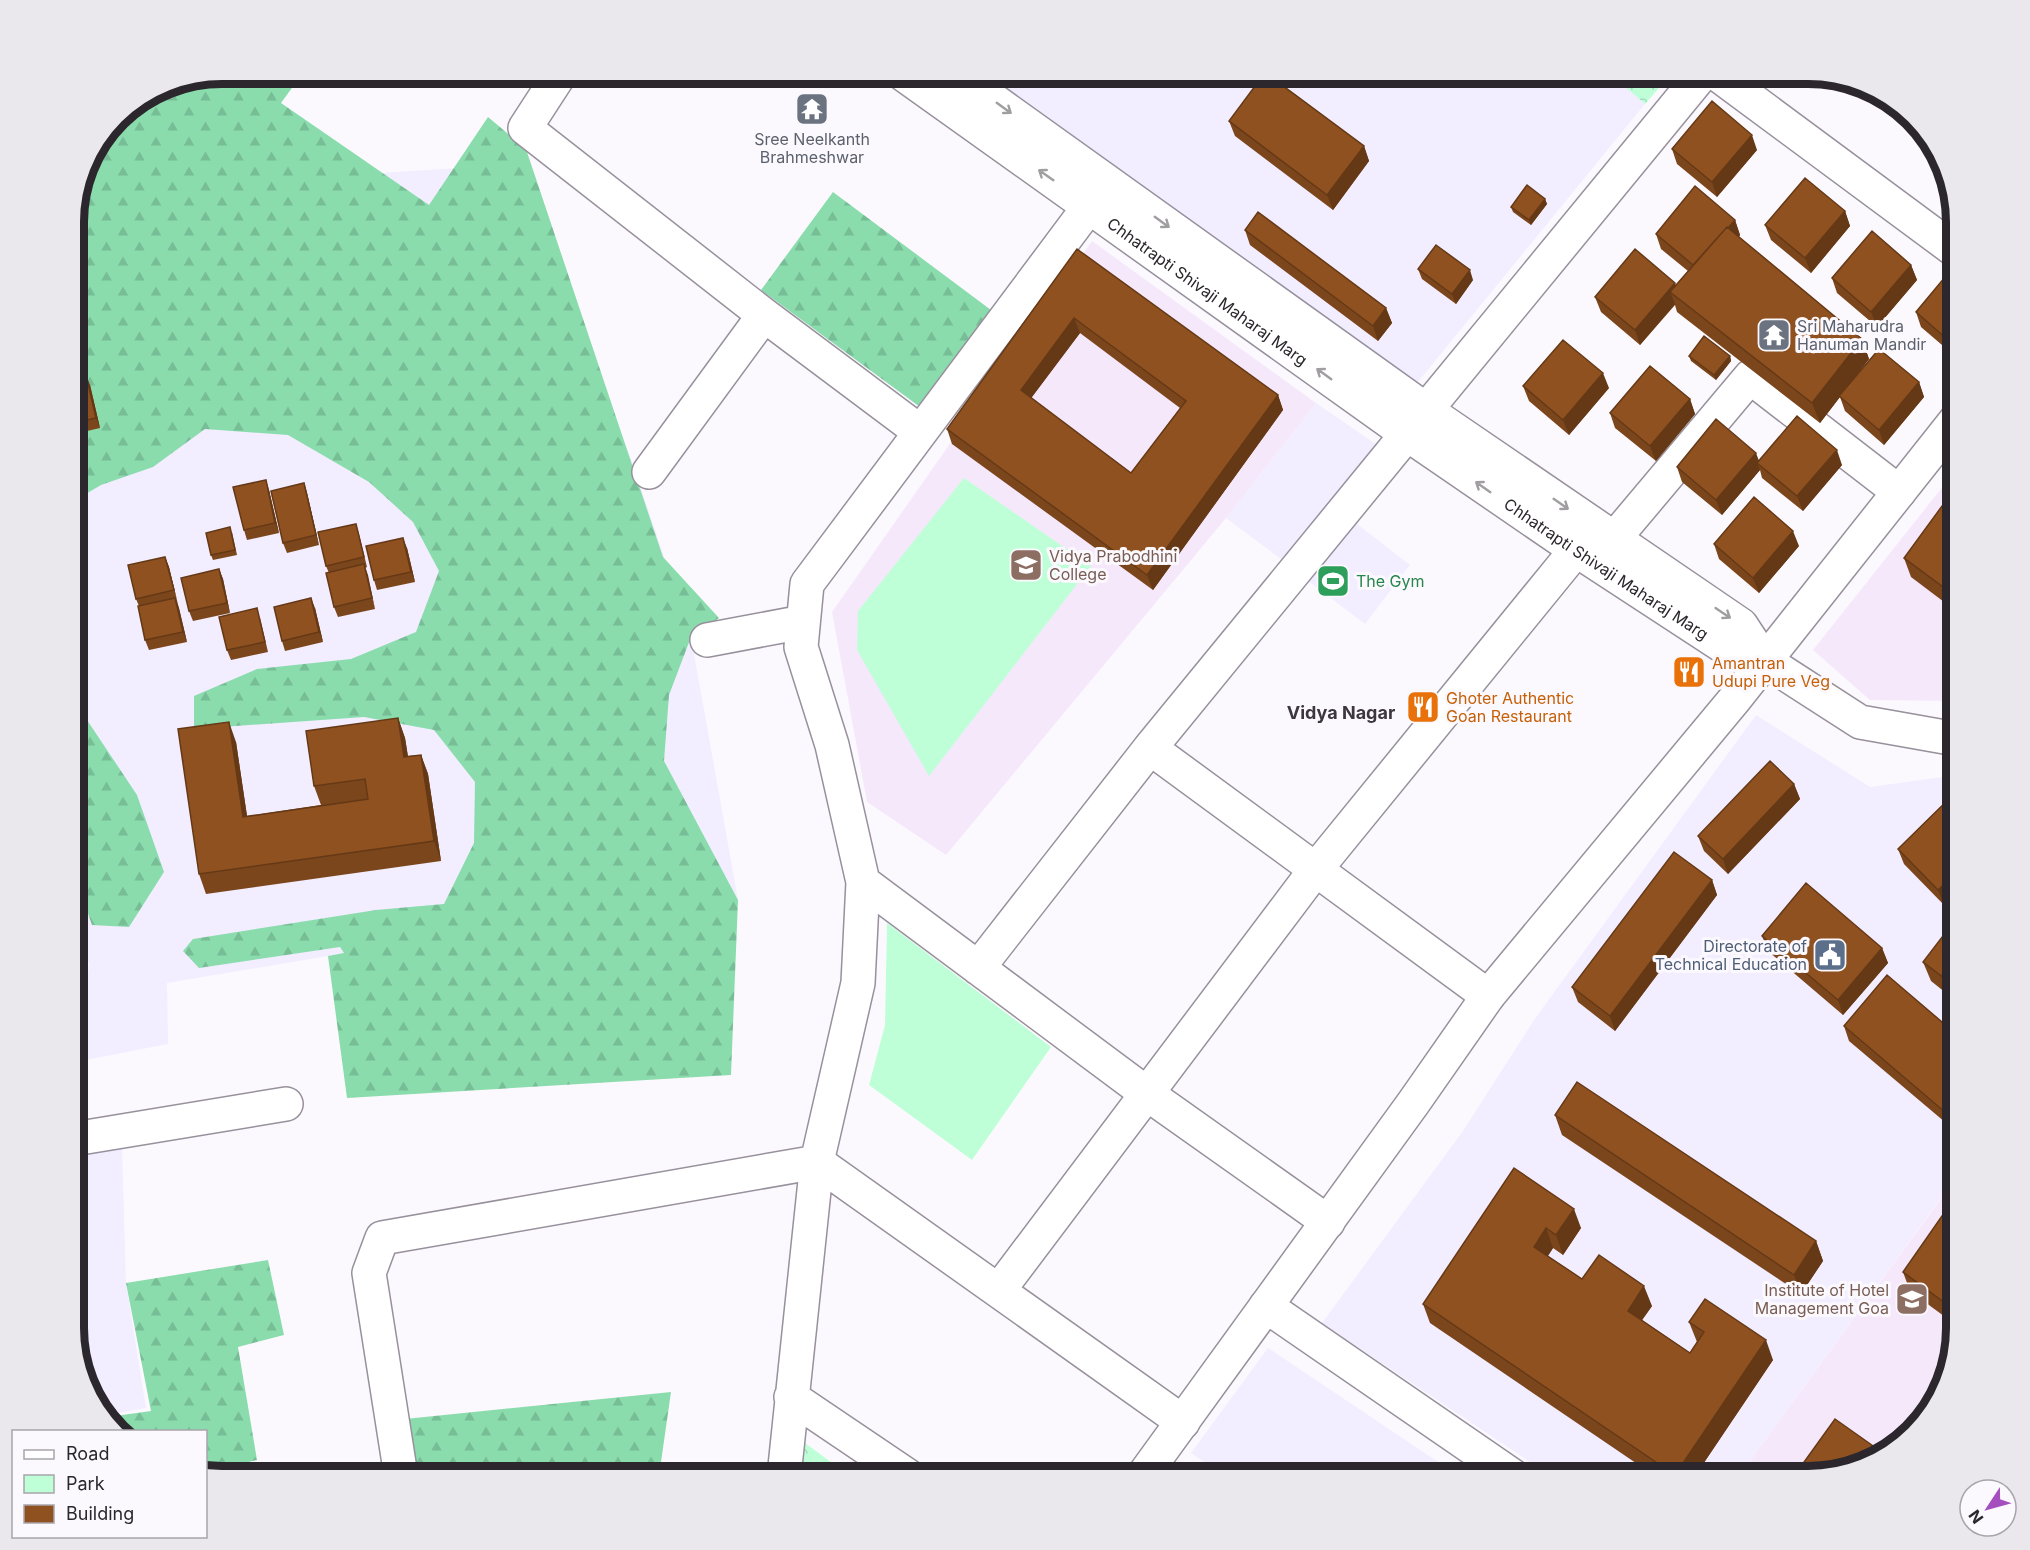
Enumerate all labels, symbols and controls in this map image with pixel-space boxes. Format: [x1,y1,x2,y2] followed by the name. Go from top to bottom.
[794,91,830,127] temple icon: Sree Neelkanth Brahmeshwar
[995,102,1011,114] one-way arrow
[754,129,870,167] place label: Sree Neelkanth Brahmeshwar
[1039,169,1055,181] one-way arrow
[1103,213,1311,370] street label: Chhatrapti Shivaji Maharaj Marg
[1154,216,1170,228] one-way arrow
[1797,316,1926,354] place label: Sri Maharudra Hanuman Mandir
[1756,317,1792,353] temple icon: Sri Maharudra Hanuman Mandir
[1317,368,1333,380] one-way arrow
[1476,481,1492,493] one-way arrow
[1500,494,1712,644] street label: Chhatrapti Shivaji Maharaj Marg
[1553,498,1569,510] one-way arrow
[1049,546,1177,584] place label: Vidya Prabodhini College
[1008,547,1044,583] school or university icon: Vidya Prabodhini College
[1315,563,1351,599] sports icon: The Gym
[1356,571,1425,591] place label: The Gym
[1714,607,1731,619] one-way arrow
[1712,653,1830,691] place label: Amantran Udupi Pure Veg
[1671,654,1707,690] restaurant icon: Amantran Udupi Pure Veg
[1446,688,1574,726] place label: Ghoter Authentic Goan Restaurant
[1405,689,1441,725] restaurant icon: Ghoter Authentic Goan Restaurant
[1287,702,1395,723] district label: Vidya Nagar
[1655,936,1807,974] place label: Directorate of Technical Education
[1812,937,1848,973] public building icon: Directorate of Technical Education
[1755,1280,1889,1318] place label: Institute of Hotel Management Goa
[1894,1281,1930,1317] school or university icon: Institute of Hotel Management Goa
[12,1430,207,1538] legend
[66,1443,109,1464] text: Road
[66,1473,105,1494] text: Park
[1958,1478,2018,1538] north arrow
[66,1503,134,1524] text: Building
[1964,1506,1988,1528] text: N

